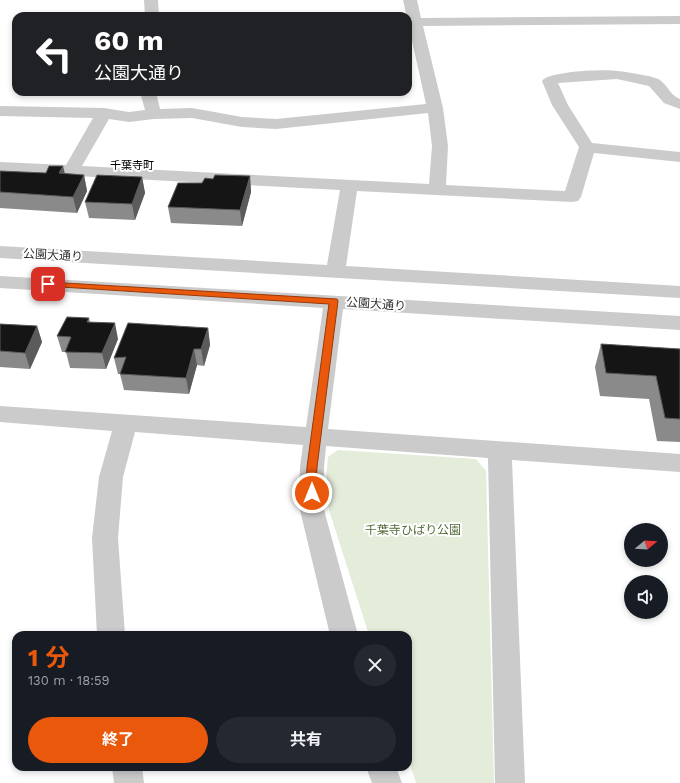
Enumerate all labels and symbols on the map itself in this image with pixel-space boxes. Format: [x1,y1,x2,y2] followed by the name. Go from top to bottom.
[110,159,154,172] district label: 千葉寺町
[23,246,83,264] street label: 公園大通り
[31,267,65,301] pin
[346,295,406,313] street label: 公園大通り
[291,472,333,514] position arrow
[365,523,461,537] park label: 千葉寺ひばり公園
[624,523,668,567] north arrow

